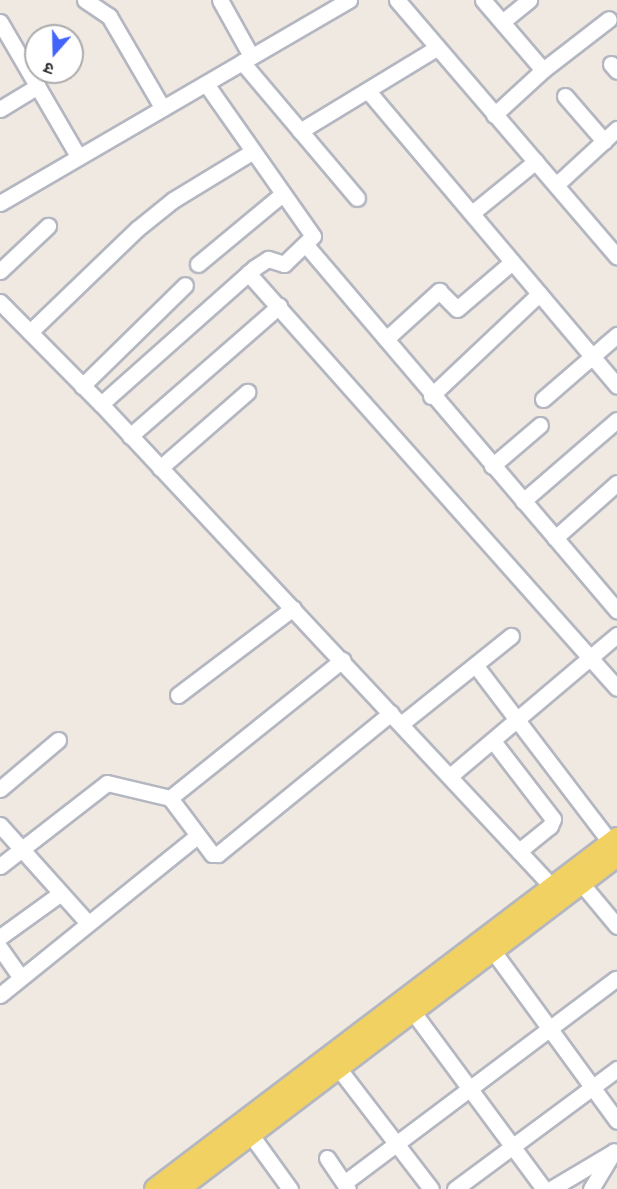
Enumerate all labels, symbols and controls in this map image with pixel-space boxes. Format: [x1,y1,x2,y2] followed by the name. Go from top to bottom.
[24,24,84,84] north arrow
[40,57,57,81] text: उ

